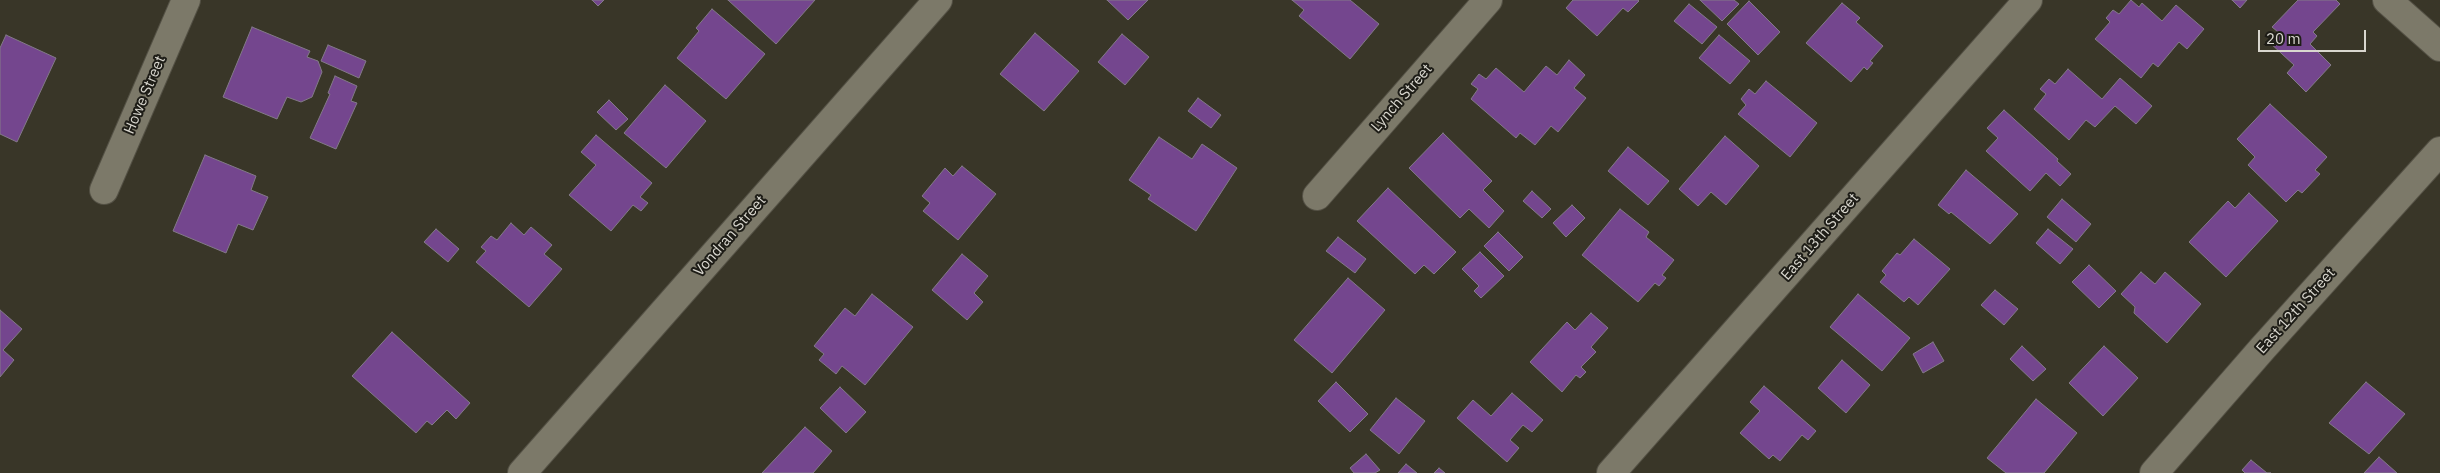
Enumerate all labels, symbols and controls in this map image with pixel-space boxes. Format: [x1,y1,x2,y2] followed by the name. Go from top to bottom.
[2260,20,2368,52] scale bar
[2266,29,2301,48] text: 20 m
[120,53,170,137] street label: Howe Street
[1368,61,1436,135] street label: Lynch Street
[1777,190,1863,284] street label: East 13th Street
[690,192,770,280] street label: Vondran Street
[2253,264,2339,358] street label: East 12th Street

